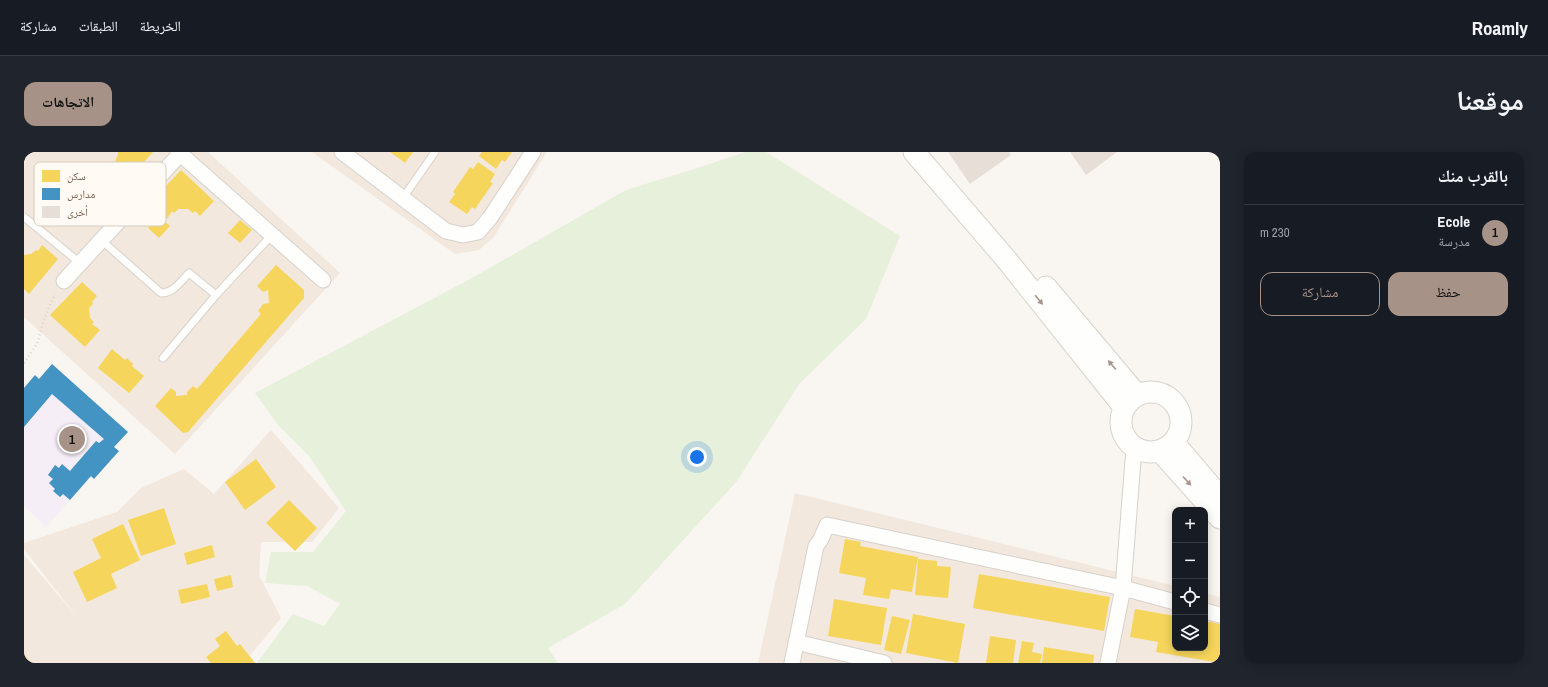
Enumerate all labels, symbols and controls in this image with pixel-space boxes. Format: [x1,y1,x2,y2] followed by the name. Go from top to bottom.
[1472,15,1528,41] text: Roamly
[20,17,57,35] text: مشاركة
[79,17,118,35] text: الطبقات
[140,17,181,35] text: الخريطة
[1456,81,1524,119] text: موقعنا
[24,82,112,126] button: الاتجاهات
[34,162,166,226] legend
[1438,164,1508,187] text: بالقرب منك
[67,169,86,183] text: سكن
[67,187,95,201] text: مدارس
[67,205,88,219] text: أخرى
[1437,211,1470,232] text: Ecole
[1260,224,1290,241] text: 230 m
[1492,224,1498,241] text: 1
[1438,233,1470,250] text: مدرسة
[1260,272,1380,316] button: مشاركة
[1388,272,1508,316] button: حفظ
[1034,294,1043,305] one-way arrow
[1107,360,1116,370] one-way arrow
[59,424,85,454] pin: 1
[687,447,707,467] your location
[1182,475,1191,486] one-way arrow
[1172,507,1208,651] map controls
[1172,507,1208,543] button: +
[1172,543,1208,579] button: −
[1172,579,1208,615] button: locate
[1172,615,1208,651] button: layers

